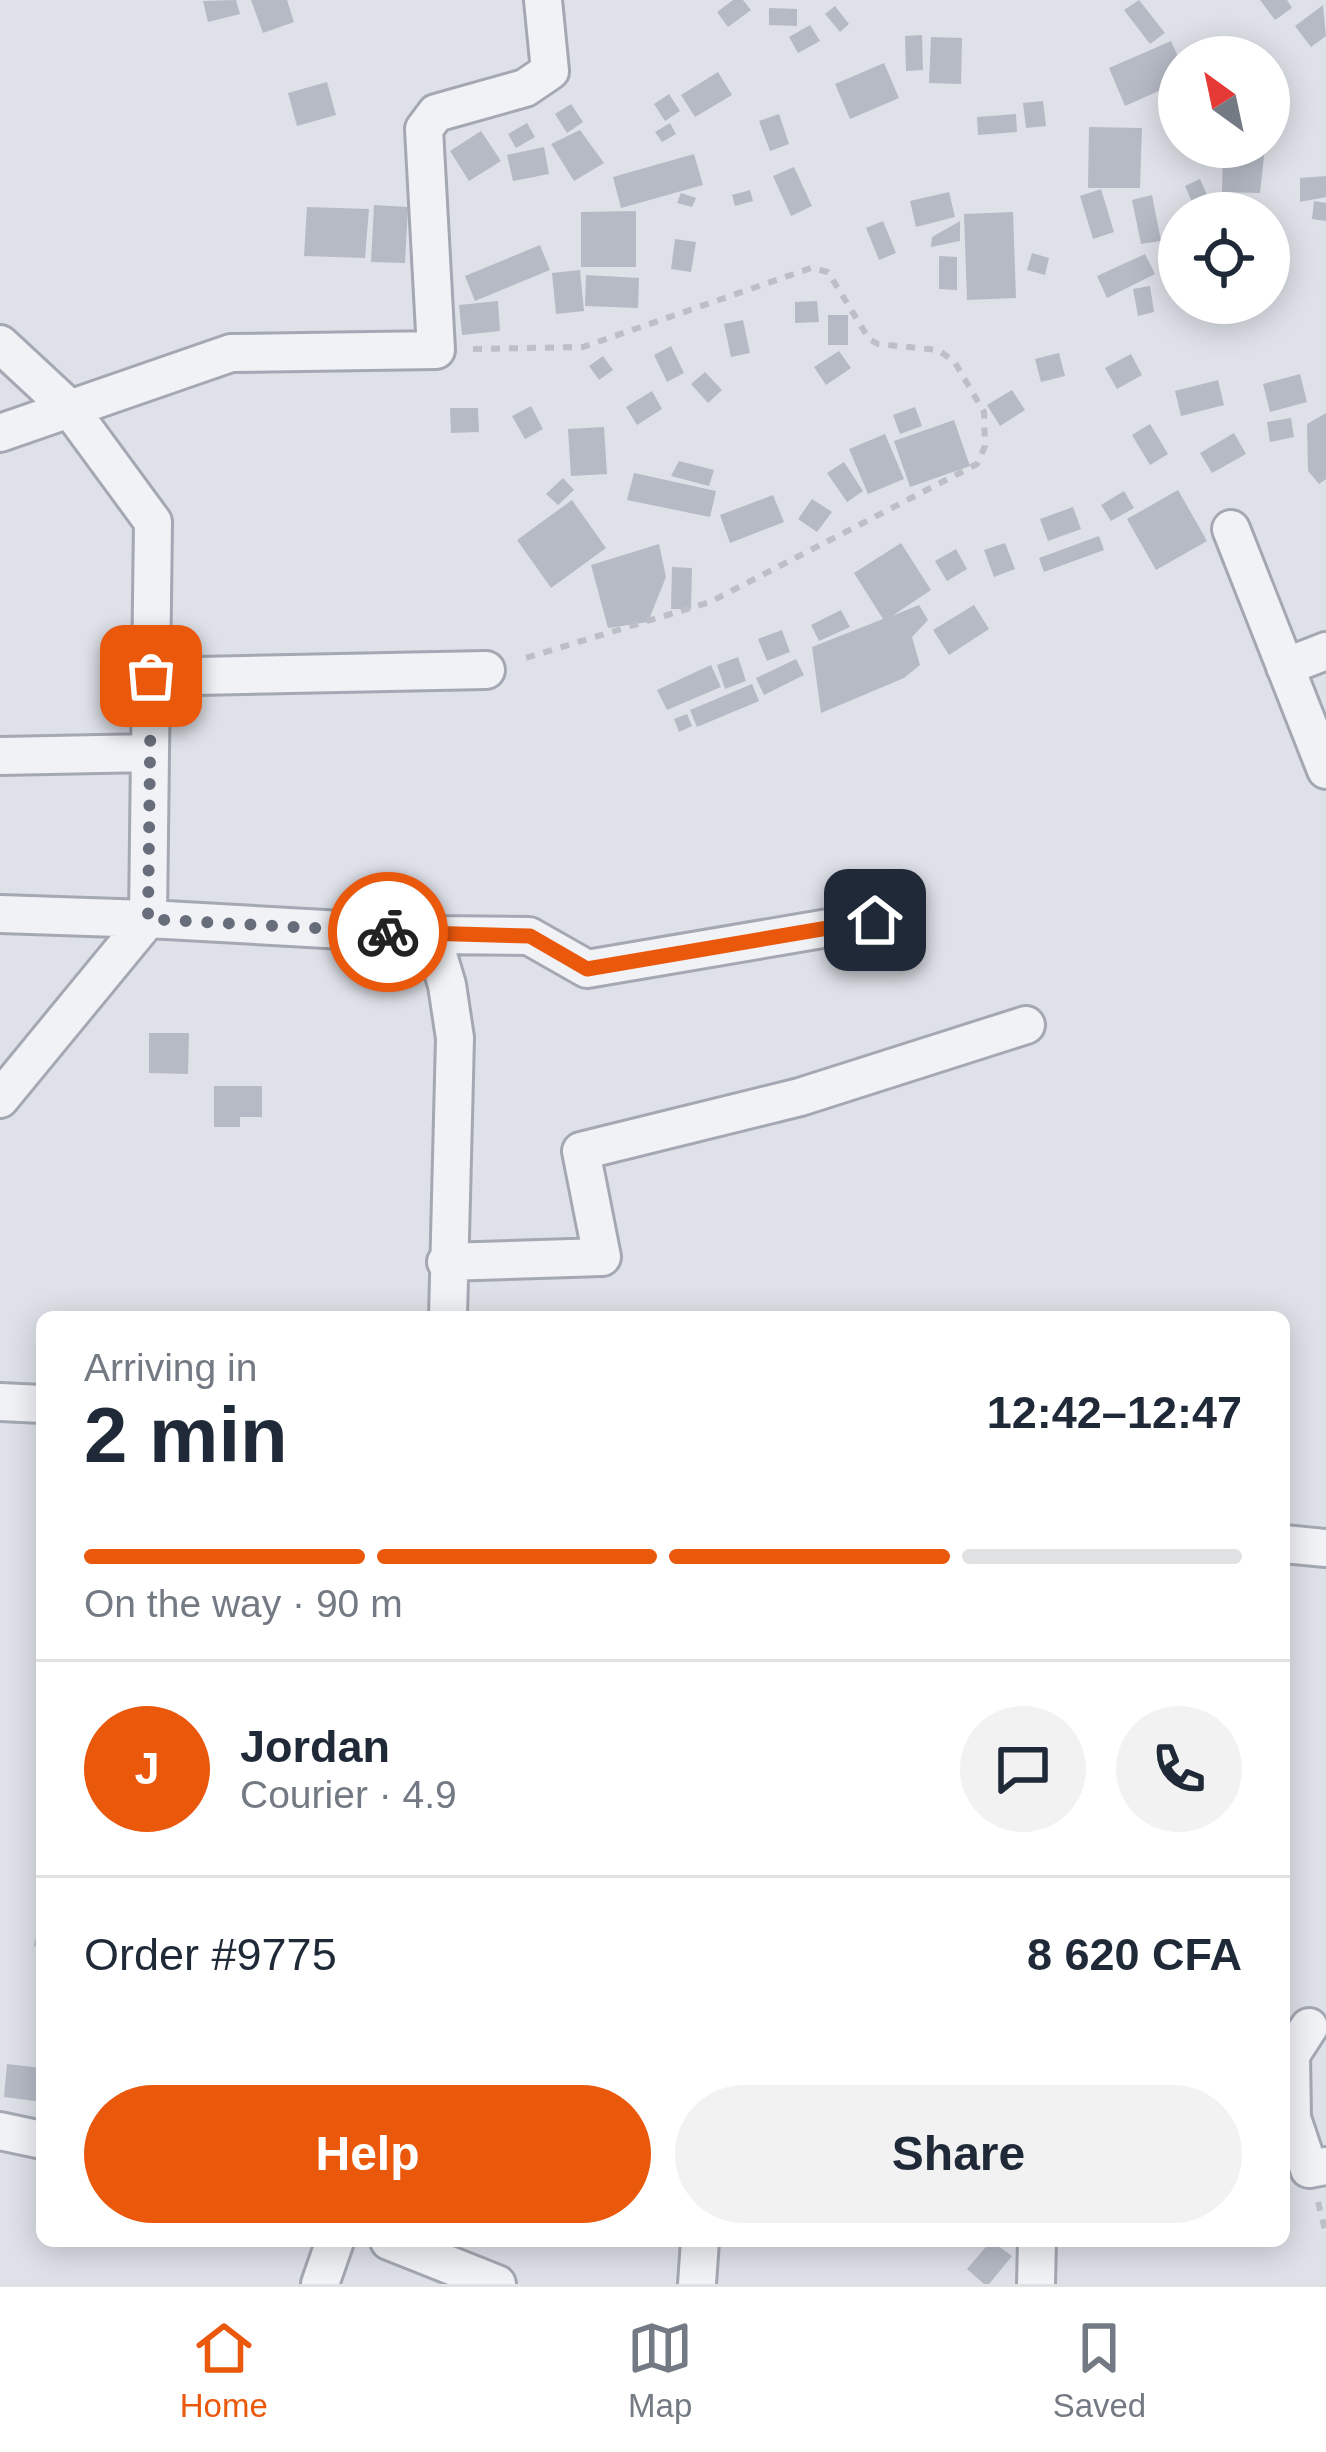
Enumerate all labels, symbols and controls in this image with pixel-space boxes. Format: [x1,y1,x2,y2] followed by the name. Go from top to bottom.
[1158,36,1290,168] north arrow
[1158,36,1290,324] map controls
[1158,192,1290,324] button: locate
[100,625,202,727] pin
[118,643,184,709] icon: bag
[824,869,926,971] pin
[328,872,448,992] courier
[842,887,908,953] icon: home
[355,899,421,965] icon: bike
[84,1346,257,1389] text: Arriving in
[987,1387,1242,1438] text: 12:42–12:47
[84,1391,288,1479] text: 2 min
[84,1582,403,1625] text: On the way · 90 m
[960,1706,1086,1832] button: chat
[1116,1706,1242,1832] button: phone
[240,1721,390,1772] text: Jordan
[134,1743,160,1794] text: J
[240,1773,457,1816] text: Courier · 4.9
[84,1929,337,1980] text: Order #9775
[1027,1929,1242,1980] text: 8 620 CFA
[84,2085,651,2223] button: Help
[675,2085,1242,2223] button: Share
[180,2315,268,2425] tab: Home
[627,2315,693,2425] tab: Map
[1053,2315,1146,2425] tab: Saved

